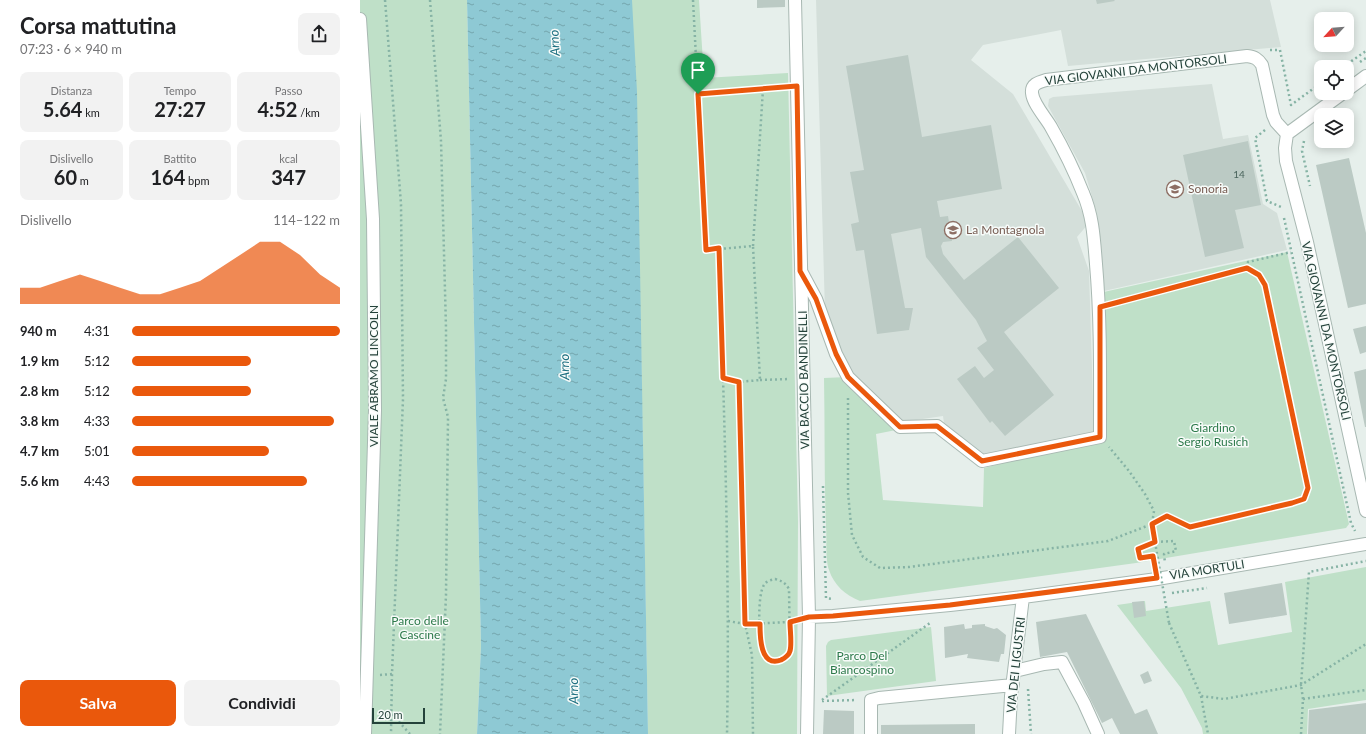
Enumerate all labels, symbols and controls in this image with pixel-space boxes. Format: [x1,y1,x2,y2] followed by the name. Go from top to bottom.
[20,12,176,39] text: Corsa mattutina
[1314,12,1354,52] north arrow
[1314,12,1354,148] map controls
[298,13,340,55] button: share
[545,29,563,58] water label: Arno
[20,41,122,57] text: 07:23 · 6 × 940 m
[1044,51,1228,88] street label: VIA GIOVANNI DA MONTORSOLI
[681,53,715,94] pin
[687,59,709,81] icon: arrive
[1314,60,1354,100] button: locate
[51,84,92,97] text: Distanza
[164,84,196,97] text: Tempo
[275,84,302,97] text: Passo
[43,97,82,121] text: 5.64
[154,97,206,121] text: 27:27
[257,97,297,121] text: 4:52
[82,106,100,119] text: km
[297,106,320,119] text: /km
[1314,108,1354,148] button: layers
[50,152,93,165] text: Dislivello
[164,152,196,165] text: Battito
[279,152,298,165] text: kcal
[54,165,77,189] text: 60
[150,165,185,189] text: 164
[271,165,306,189] text: 347
[1233,168,1245,180] house number: 14
[77,174,89,187] text: m
[185,174,210,187] text: bpm
[1165,179,1185,199] school or university icon: Sonoria
[1188,181,1228,196] place label: Sonoria
[20,212,72,228] text: Dislivello
[273,212,340,228] text: 114–122 m
[943,220,963,240] school or university icon: La Montagnola
[966,222,1044,237] place label: La Montagnola
[1299,240,1354,422] street label: VIA GIOVANNI DA MONTORSOLI
[366,305,381,447] street label: VIALE ABRAMO LINCOLN
[795,310,812,450] street label: VIA BACCIO BANDINELLI
[20,323,57,339] text: 940 m
[84,323,110,339] text: 4:31
[20,353,59,369] text: 1.9 km
[84,353,110,369] text: 5:12
[556,353,572,381] water label: Arno
[20,383,59,399] text: 2.8 km
[84,383,110,399] text: 5:12
[20,413,59,429] text: 3.8 km
[84,413,110,429] text: 4:33
[1178,420,1248,449] park label: Giardino Sergio Rusich
[20,443,59,459] text: 4.7 km
[84,443,110,459] text: 5:01
[20,473,59,489] text: 5.6 km
[84,473,110,489] text: 4:43
[1168,556,1245,583] street label: VIA MORTULI
[391,613,449,642] park label: Parco delle Cascine
[1003,616,1028,714] street label: VIA DEI LIGUSTRI
[830,648,894,677] park label: Parco Del Biancospino
[565,677,581,705] water label: Arno
[20,680,176,726] button: Salva
[184,680,340,726] button: Condividi
[372,706,425,725] scale bar
[378,708,403,721] text: 20 m

